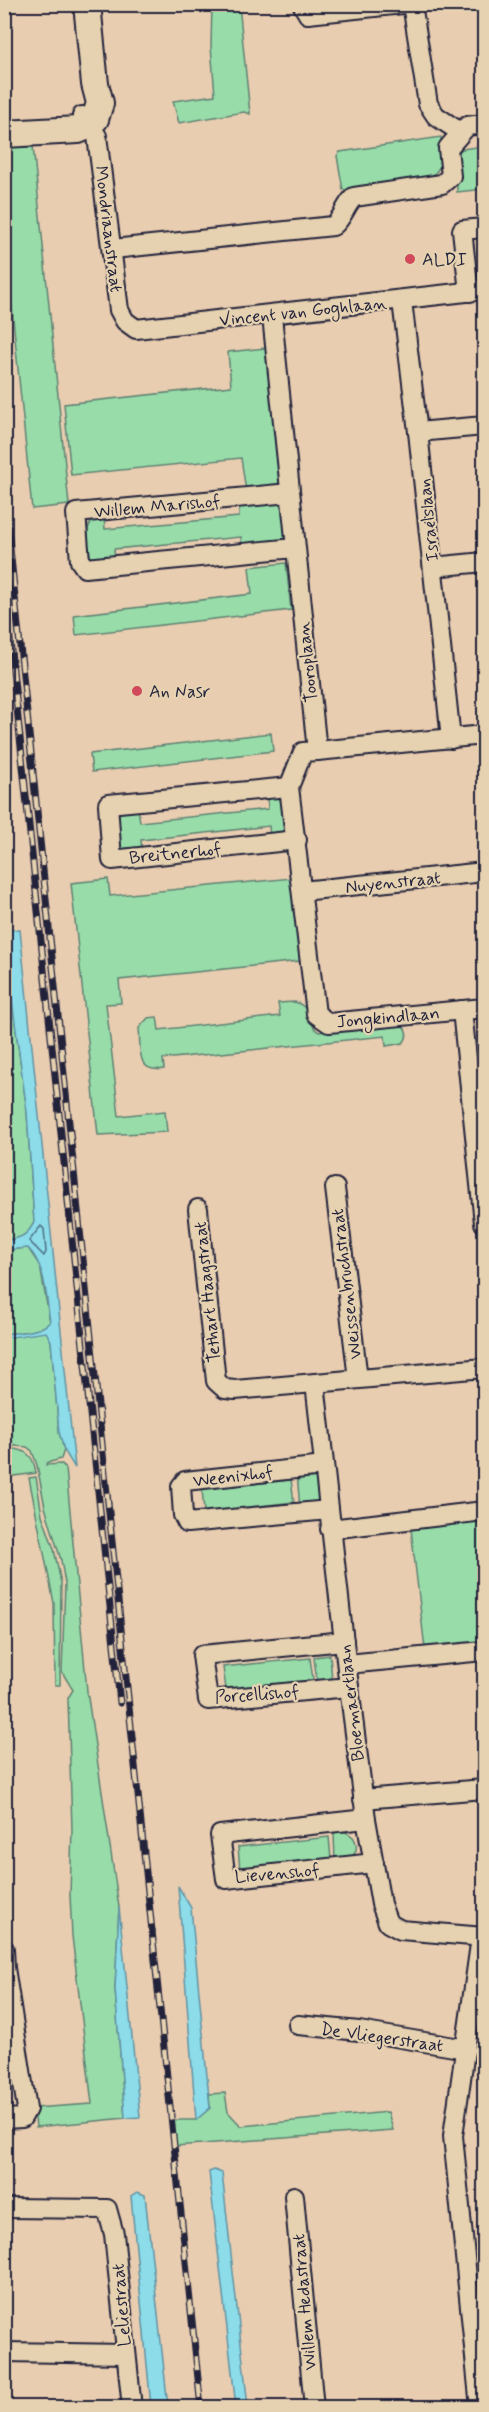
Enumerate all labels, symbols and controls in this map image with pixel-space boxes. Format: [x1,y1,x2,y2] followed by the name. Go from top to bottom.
[88,164,128,294] street label: Mondriaanstraat
[422,248,467,272] place label: ALDI
[403,252,417,266] marker: ALDI
[218,291,388,334] street label: Vincent van Goghlaan
[413,477,445,563] street label: Israëlslaan
[93,489,222,524] street label: Willem Marishof
[292,620,324,703] street label: Tooroplaan
[149,680,211,704] place label: An Nasr
[130,684,144,698] marker: An Nasr
[128,837,223,871] street label: Breitnerhof
[344,866,442,900] street label: Nuyenstraat
[335,1002,441,1035] street label: Jongkindlaan
[326,1207,368,1361] street label: Weissenbruchstraat
[189,1220,227,1364] street label: Tethart Haagstraat
[192,1460,275,1494] street label: Weenixhof
[333,1643,371,1763] street label: Bloemaertlaan
[214,1680,300,1710] street label: Porcellishof
[234,1858,321,1890] street label: Lievenshof
[319,2018,445,2059] street label: De Vliegerstraat
[287,2232,323,2371] street label: Willem Hedastraat
[106,2262,138,2348] street label: Leliestraat

